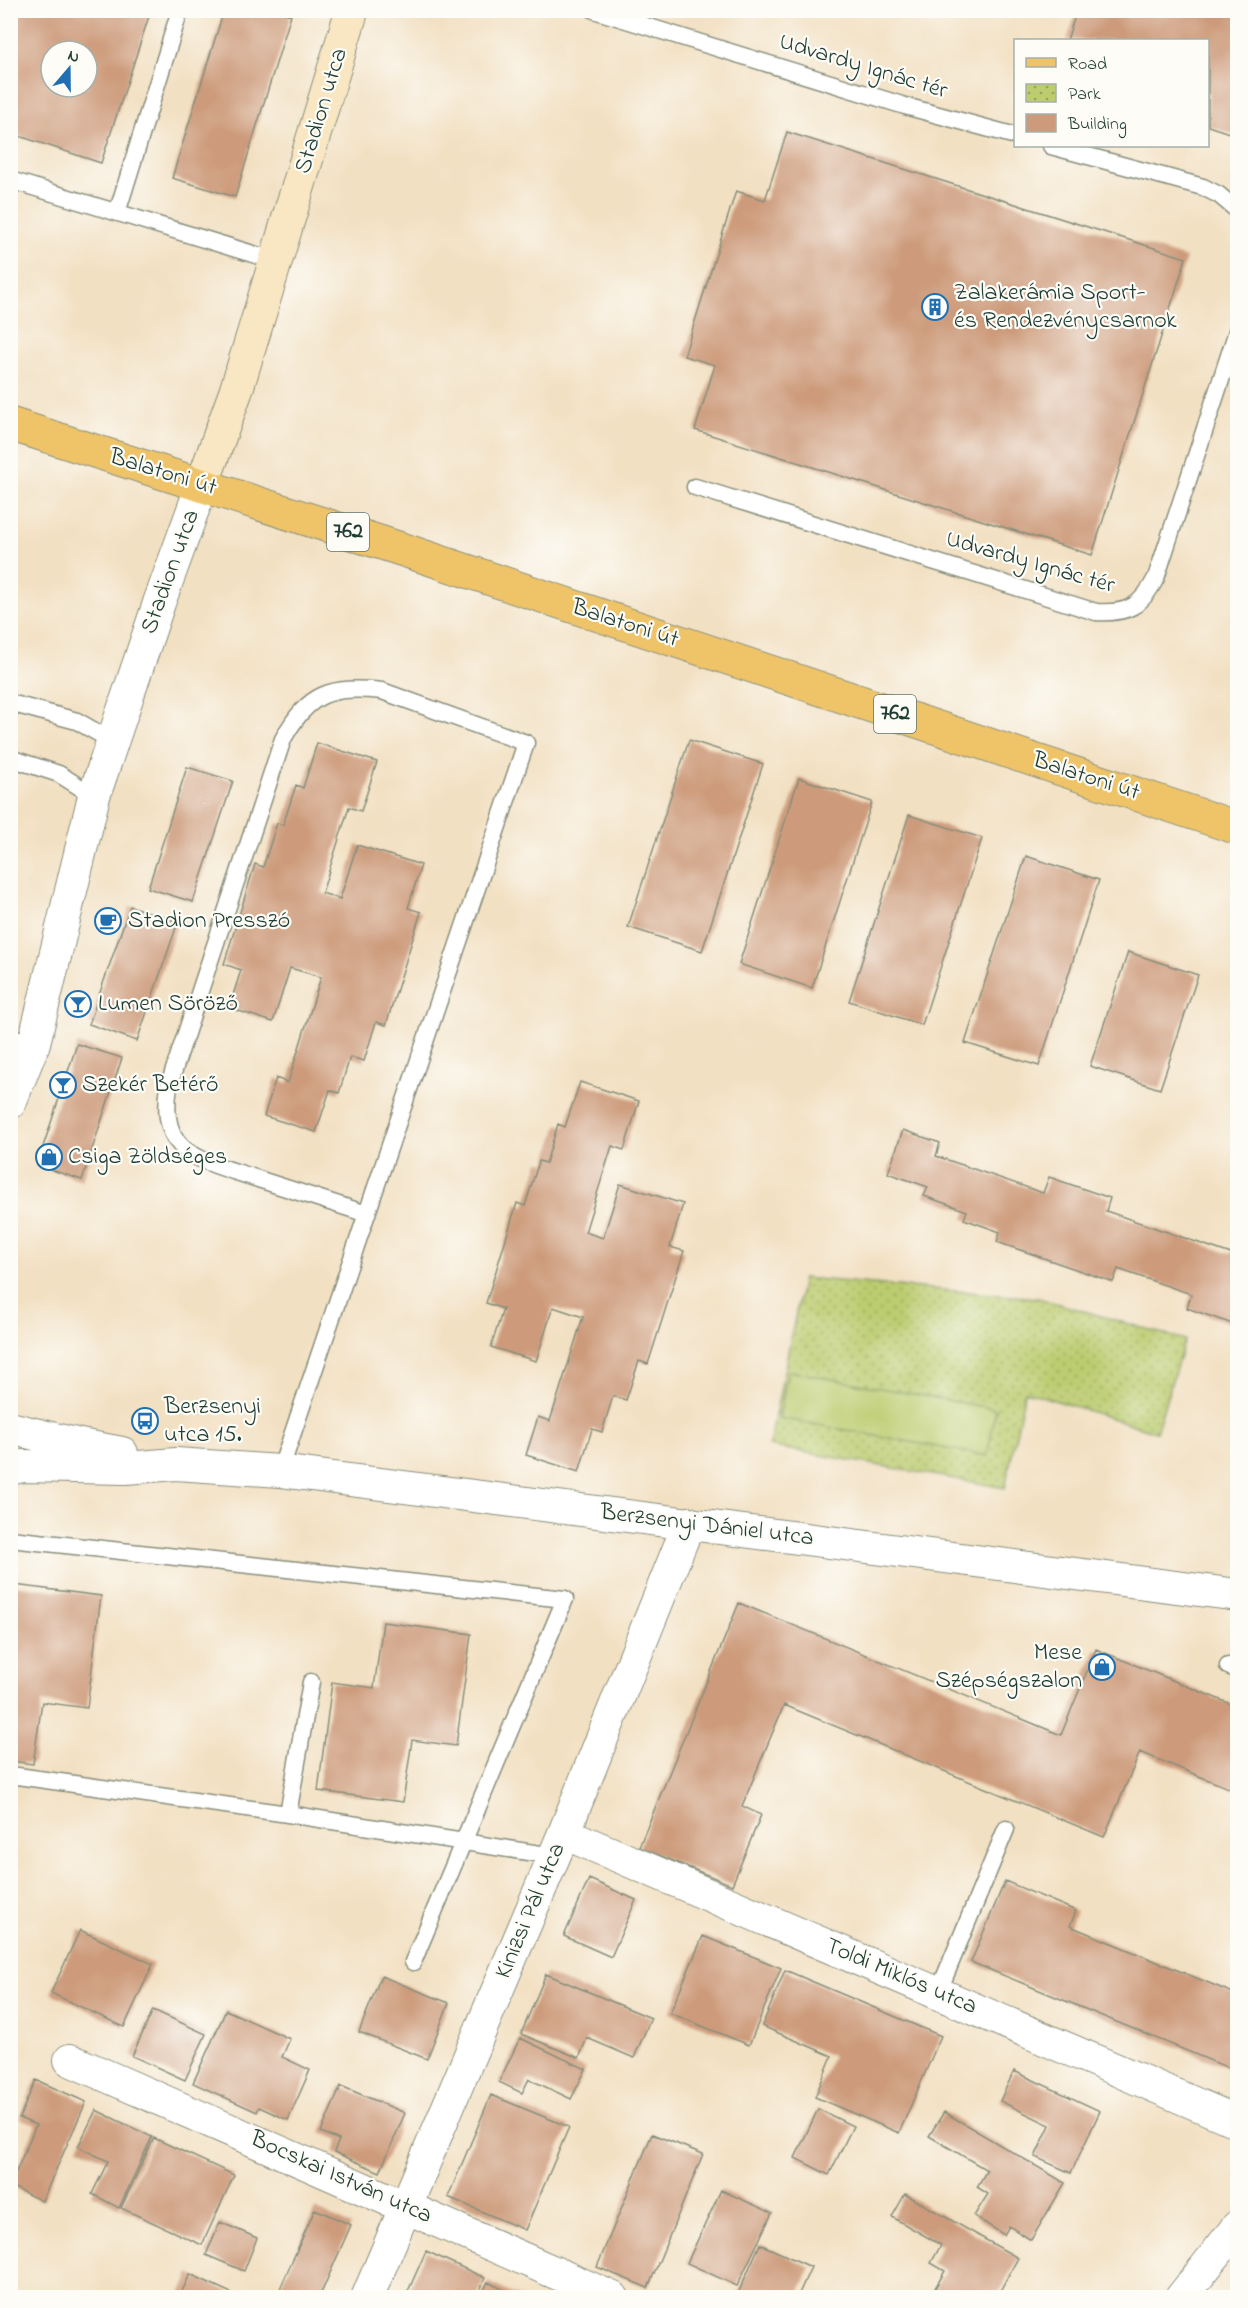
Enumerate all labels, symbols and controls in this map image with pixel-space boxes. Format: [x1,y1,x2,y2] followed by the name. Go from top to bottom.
[774,25,952,110] street label: Udvardy Ignác tér
[39,39,99,99] north arrow
[1014,39,1209,147] legend
[64,44,83,70] text: N
[286,44,358,178] street label: Stadion utca
[1068,52,1107,78] text: Road
[1068,82,1101,108] text: Park
[1067,112,1127,139] text: Building
[954,276,1177,340] place label: Zalakerámia Sport- és Rendezvénycsarnok
[920,292,950,322] building icon: Zalakerámia Sport- és Rendezvénycsarnok
[104,440,221,506] street label: Balatoni út
[132,505,210,639] street label: Stadion utca
[327,513,369,551] road number: 762
[941,522,1119,605] street label: Udvardy Ignác tér
[566,590,683,658] street label: Balatoni út
[874,695,916,733] road number: 762
[1027,743,1144,811] street label: Balatoni út
[128,904,290,939] place label: Stadion Presszó
[93,906,123,936] cafe icon: Stadion Presszó
[98,987,238,1022] place label: Lumen Söröző
[63,989,93,1019] bar icon: Lumen Söröző
[82,1068,219,1103] place label: Szekér Betérő
[48,1070,78,1100] bar icon: Szekér Betérő
[68,1140,227,1175] place label: Csiga Zöldséges
[34,1142,64,1172] shop icon: Csiga Zöldséges
[163,1390,261,1453] place label: Berzsenyi utca 15.
[130,1406,160,1436] bus stop icon: Berzsenyi utca 15.
[597,1495,816,1557] street label: Berzsenyi Dániel utca
[935,1636,1082,1699] place label: Mese Szépségszalon
[1087,1652,1117,1682] shop icon: Mese Szépségszalon
[487,1838,575,1984] street label: Kinizsi Pál utca
[820,1929,982,2025] street label: Toldi Miklós utca
[244,2122,438,2234] street label: Bocskai István utca

